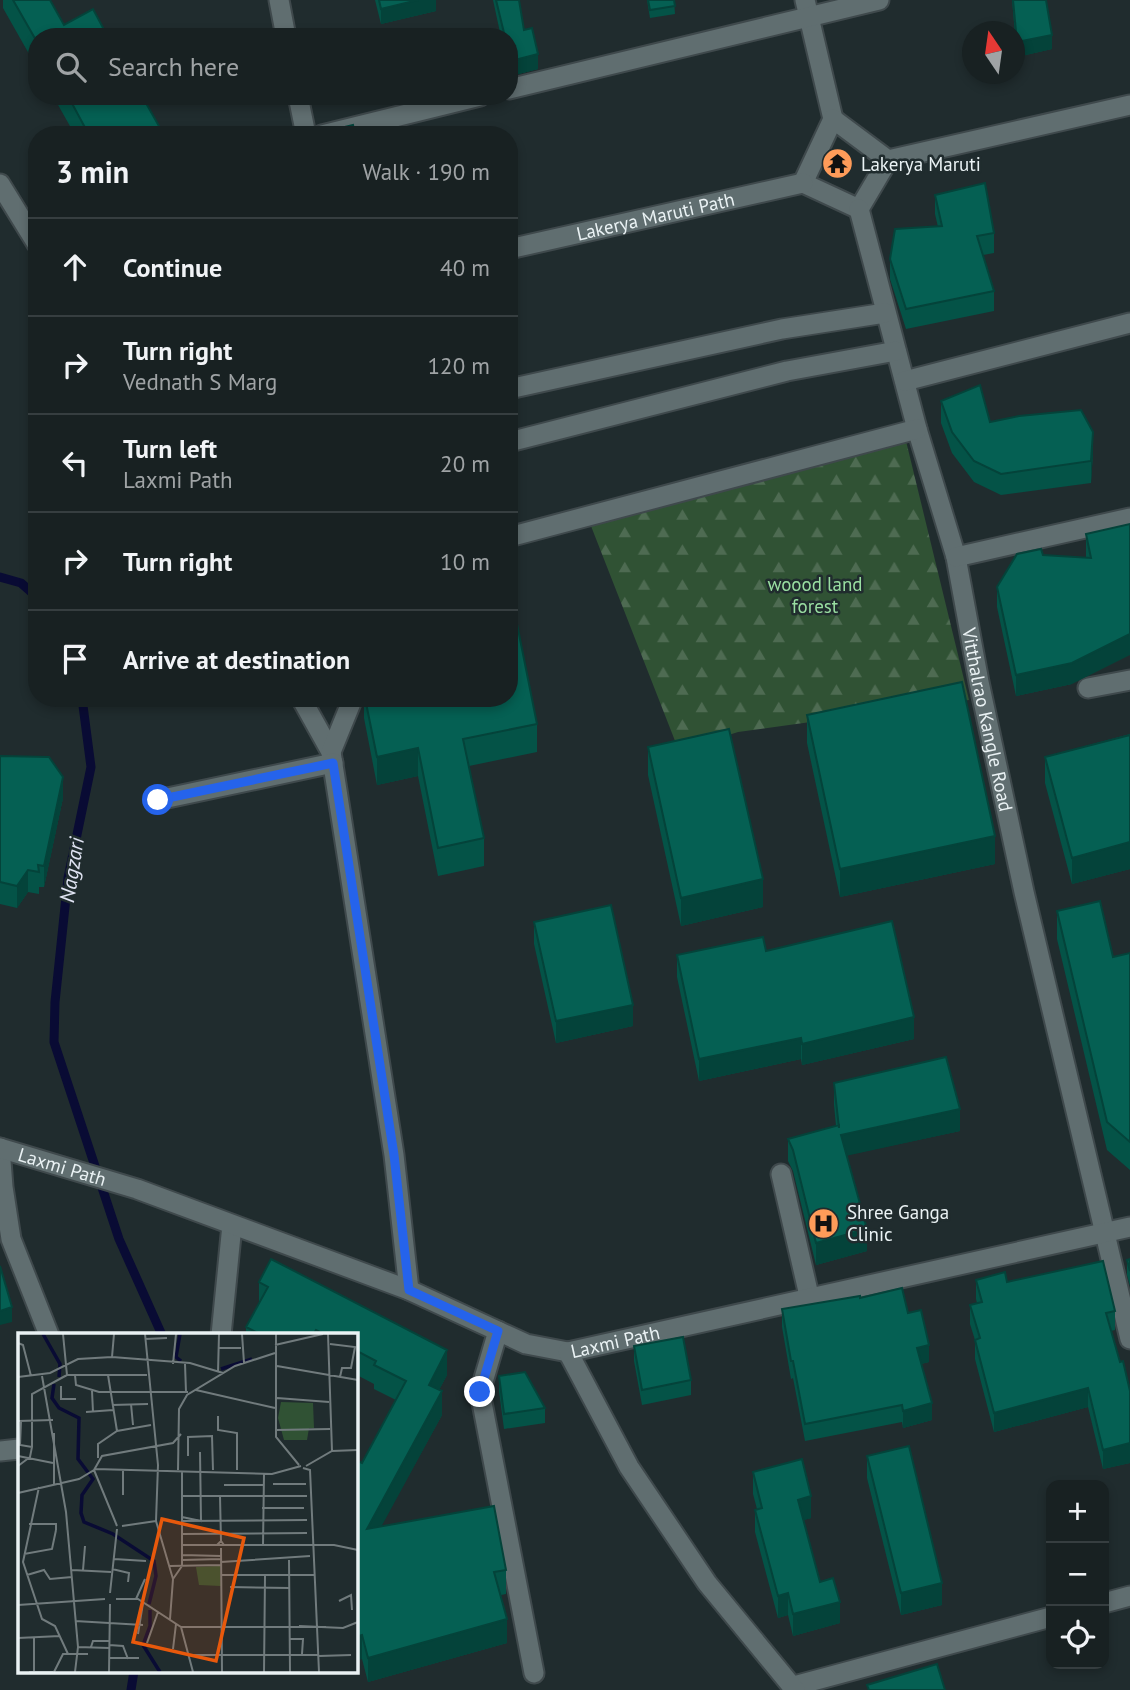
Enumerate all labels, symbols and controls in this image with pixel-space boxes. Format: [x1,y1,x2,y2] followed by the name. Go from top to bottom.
[962,21,1025,84] north arrow
[28,28,518,105] search box
[52,48,90,86] icon: search
[108,50,239,83] text: Search here
[821,147,855,181] temple icon: Lakerya Maruti
[56,152,129,191] text: 3 min
[861,152,981,176] place label: Lakerya Maruti
[363,157,490,186] text: Walk · 190 m
[574,187,737,246] street label: Lakerya Maruti Path
[56,248,94,286] icon: ahead
[123,251,222,284] text: Continue
[440,253,490,282] text: 40 m
[123,334,232,367] text: Turn right
[56,346,94,384] icon: right
[428,351,490,380] text: 120 m
[123,367,277,396] text: Vednath S Marg
[123,432,217,465] text: Turn left
[56,444,94,482] icon: left
[440,449,490,478] text: 20 m
[123,465,233,494] text: Laxmi Path
[56,542,94,580] icon: right
[123,545,232,578] text: Turn right
[440,547,490,576] text: 10 m
[767,572,863,618] park label: woood land forest
[957,625,1018,814] street label: Vitthalrao Kangle Road
[56,640,94,678] icon: arrive
[123,643,350,676] text: Arrive at destination
[142,784,173,815] route start
[53,835,90,904] water label: Nagzari
[15,1142,109,1191] street label: Laxmi Path
[847,1200,949,1246] place label: Shree Ganga Clinic
[807,1206,841,1240] hospital icon: Shree Ganga Clinic
[568,1320,662,1363] street label: Laxmi Path
[18,1333,357,1672] inset map
[464,1376,495,1407] route end
[1046,1480,1109,1669] map controls
[1046,1480,1109,1543] button: +
[1046,1543,1109,1606] button: −
[1046,1606,1109,1669] button: locate

